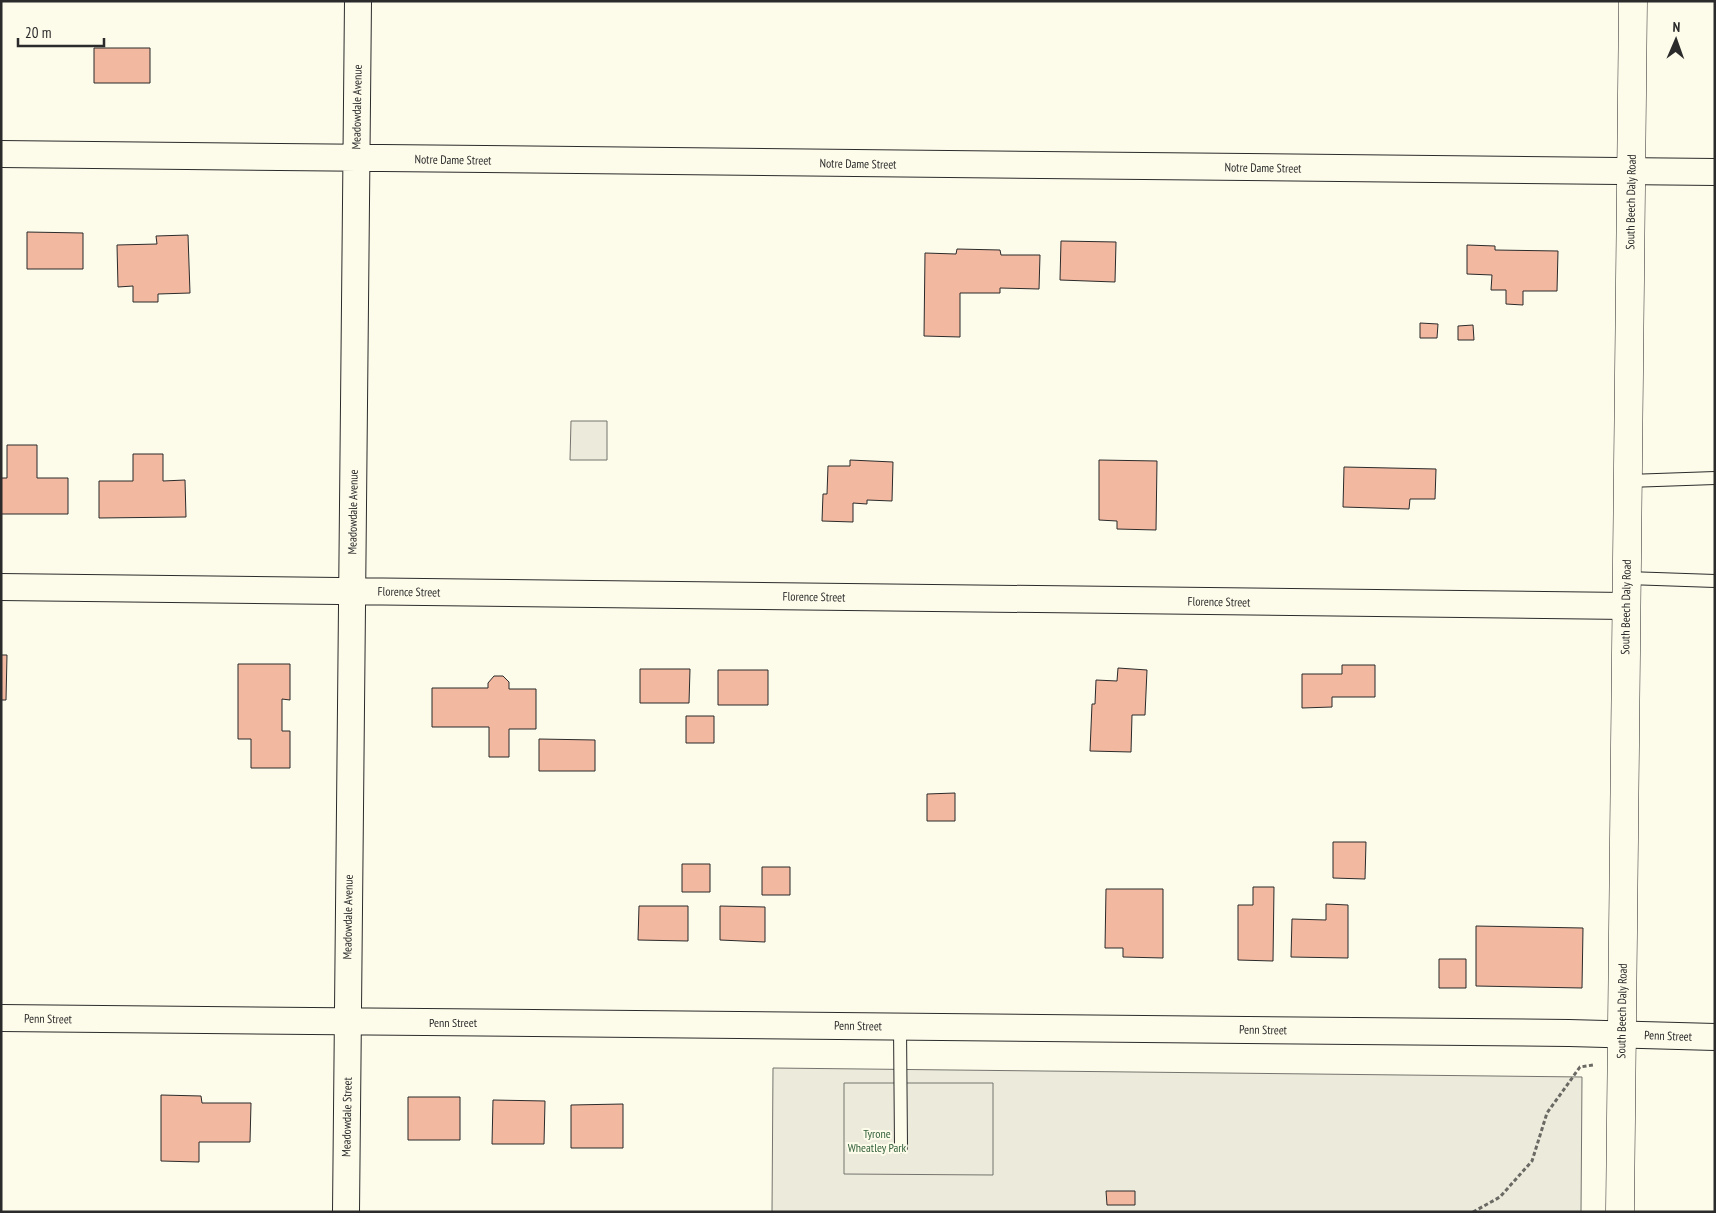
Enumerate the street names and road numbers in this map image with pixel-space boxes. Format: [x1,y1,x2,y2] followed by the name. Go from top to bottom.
[348,64,365,150] street label: Meadowdale Avenue
[414,151,492,168] street label: Notre Dame Street
[1622,154,1639,250] street label: South Beech Daly Road
[819,155,897,172] street label: Notre Dame Street
[1224,159,1302,176] street label: Notre Dame Street
[344,469,361,555] street label: Meadowdale Avenue
[1617,559,1634,655] street label: South Beech Daly Road
[377,583,441,600] street label: Florence Street
[782,588,846,605] street label: Florence Street
[1187,593,1251,610] street label: Florence Street
[339,874,356,960] street label: Meadowdale Avenue
[1613,963,1630,1059] street label: South Beech Daly Road
[24,1011,73,1026] street label: Penn Street
[429,1015,478,1030] street label: Penn Street
[834,1018,883,1033] street label: Penn Street
[1239,1022,1288,1037] street label: Penn Street
[1644,1027,1693,1044] street label: Penn Street
[338,1076,355,1157] street label: Meadowdale Street

